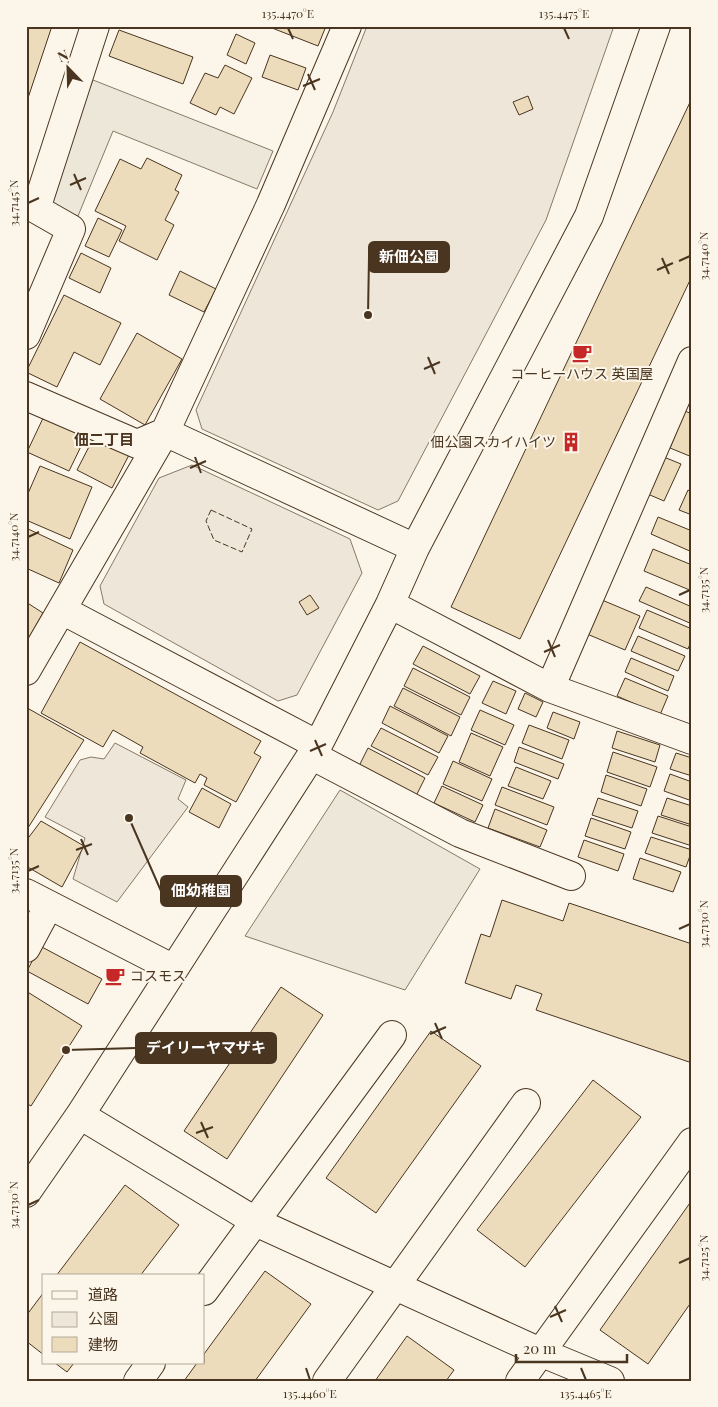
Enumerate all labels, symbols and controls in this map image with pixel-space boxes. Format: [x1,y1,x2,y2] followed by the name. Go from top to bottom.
[262,5,314,21] text: 135.4470°E
[539,5,589,21] text: 135.4475°E
[42,42,92,92] north arrow
[54,45,71,66] text: N
[5,179,21,226] text: 34.7145°N
[695,231,711,280] text: 34.7140°N
[369,242,449,272] callout: 新佃公園
[379,246,439,266] text: 新佃公園
[571,342,593,364] cafe icon: コーヒーハウス 英国屋
[510,364,654,383] place label: コーヒーハウス 英国屋
[74,429,134,449] district label: 佃二丁目
[560,431,582,453] building icon: 佃公園スカイハイツ
[431,432,556,451] place label: 佃公園スカイハイツ
[5,512,21,561] text: 34.7140°N
[695,566,711,613] text: 34.7135°N
[5,847,21,894] text: 34.7135°N
[161,876,241,906] callout: 佃幼稚園
[171,880,231,900] text: 佃幼稚園
[695,899,711,948] text: 34.7130°N
[104,965,126,987] cafe icon: コスモス
[130,966,186,985] place label: コスモス
[136,1033,276,1063] callout: デイリーヤマザキ
[146,1037,266,1057] text: デイリーヤマザキ
[5,1180,21,1229] text: 34.7130°N
[695,1234,711,1281] text: 34.7125°N
[42,1274,205,1364] legend
[88,1284,118,1304] text: 道路
[88,1308,118,1328] text: 公園
[516,1332,627,1364] scale bar
[88,1334,118,1354] text: 建物
[523,1338,557,1358] text: 20 m
[283,1385,337,1401] text: 135.4460°E
[560,1385,612,1401] text: 135.4465°E

